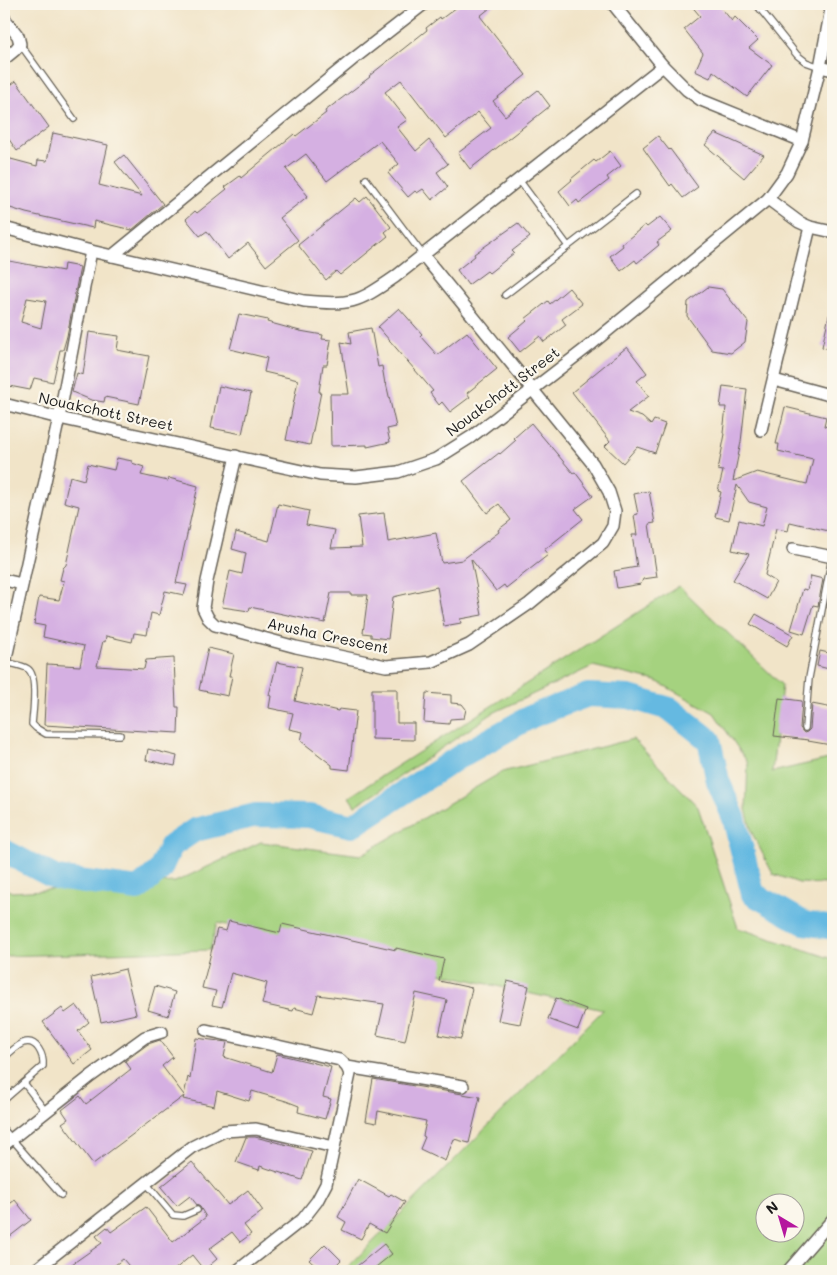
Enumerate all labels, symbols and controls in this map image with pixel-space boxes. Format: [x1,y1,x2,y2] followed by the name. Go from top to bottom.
[442,342,563,441] street label: Nouakchott Street
[37,387,175,435] street label: Nouakchott Street
[266,612,391,658] street label: Arusha Crescent
[754,1192,804,1242] north arrow
[762,1197,782,1218] text: N

